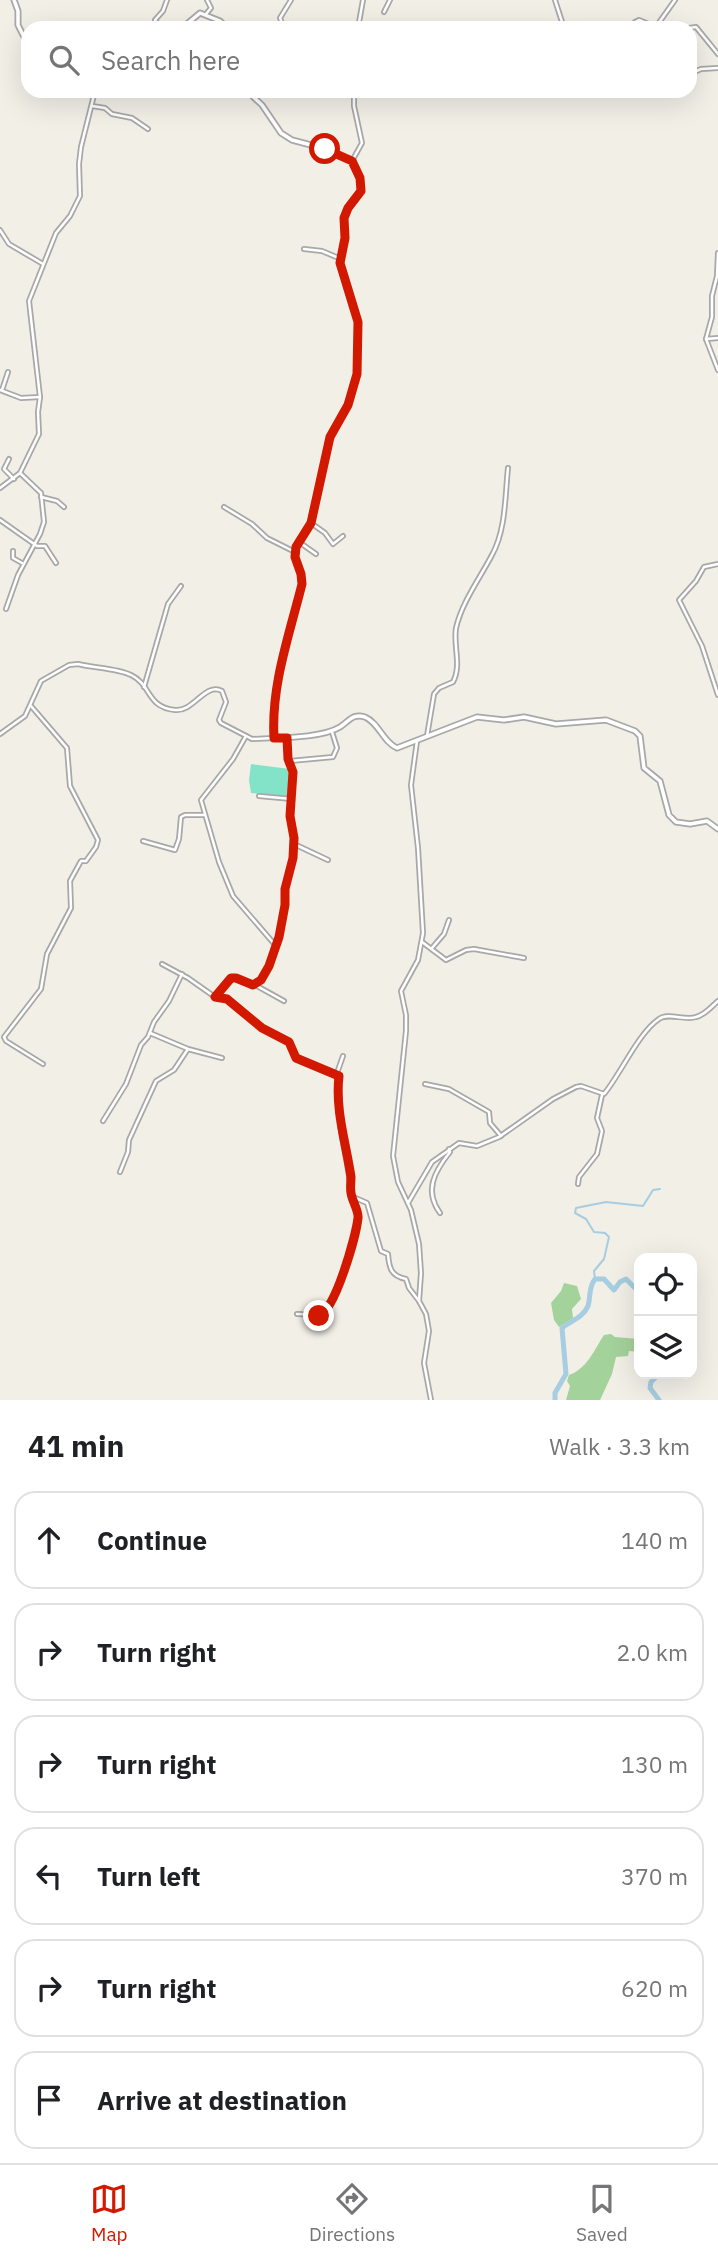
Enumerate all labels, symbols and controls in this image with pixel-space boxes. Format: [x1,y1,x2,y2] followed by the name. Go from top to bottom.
[21,21,697,98] search box
[45,41,83,79] icon: search
[101,43,240,77] text: Search here
[309,133,340,164] route start
[634,1253,697,1379] map controls
[634,1253,697,1316] button: locate
[303,1300,334,1331] route end
[634,1316,697,1379] button: layers
[28,1426,124,1465] text: 41 min
[549,1431,690,1461] text: Walk · 3.3 km
[30,1521,68,1559] icon: ahead
[97,1523,207,1557] text: Continue
[621,1525,688,1555] text: 140 m
[30,1633,68,1671] icon: right
[97,1635,216,1669] text: Turn right
[617,1637,688,1667] text: 2.0 km
[30,1745,68,1783] icon: right
[97,1747,216,1781] text: Turn right
[621,1749,688,1779] text: 130 m
[30,1857,68,1895] icon: left
[97,1859,200,1893] text: Turn left
[621,1861,688,1891] text: 370 m
[30,1969,68,2007] icon: right
[97,1971,216,2005] text: Turn right
[621,1973,688,2003] text: 620 m
[30,2081,68,2119] icon: arrive
[97,2083,347,2117] text: Arrive at destination
[90,2180,128,2246] tab: Map
[309,2180,395,2246] tab: Directions
[576,2180,628,2246] tab: Saved

